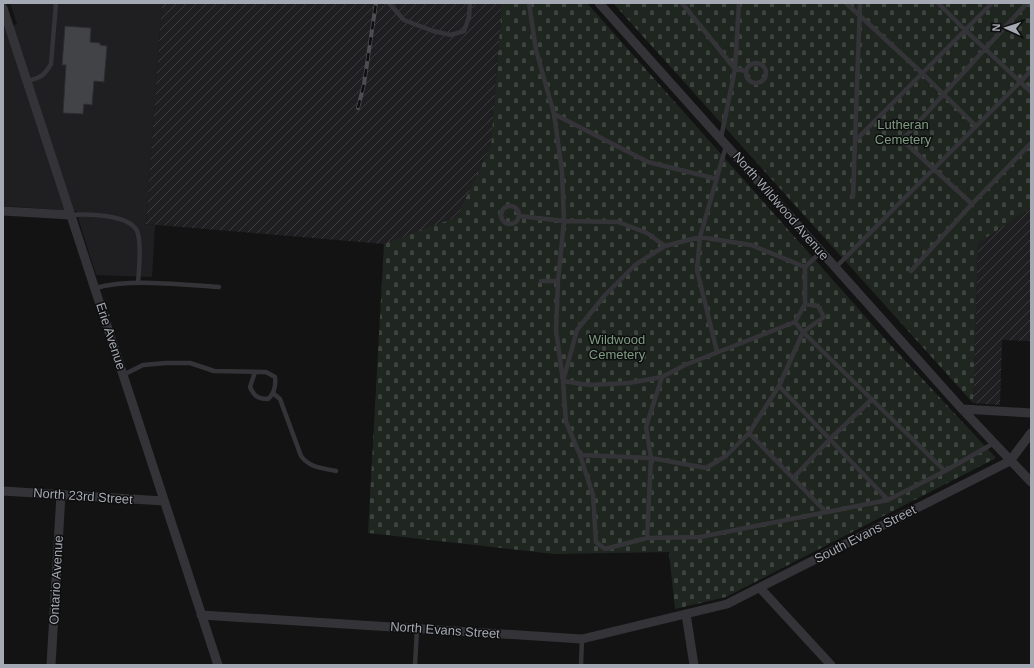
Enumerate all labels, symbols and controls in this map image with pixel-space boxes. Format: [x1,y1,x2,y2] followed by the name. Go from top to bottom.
[986,8,1026,48] north arrow
[990,23,1002,32] text: N
[875,117,932,147] park label: Lutheran Cemetery
[730,149,832,263] street label: North Wildwood Avenue
[93,300,129,372] street label: Erie Avenue
[589,332,646,362] park label: Wildwood Cemetery
[33,485,134,507] street label: North 23rd Street
[812,502,919,566] street label: South Evans Street
[46,535,66,625] street label: Ontario Avenue
[390,619,501,641] street label: North Evans Street

